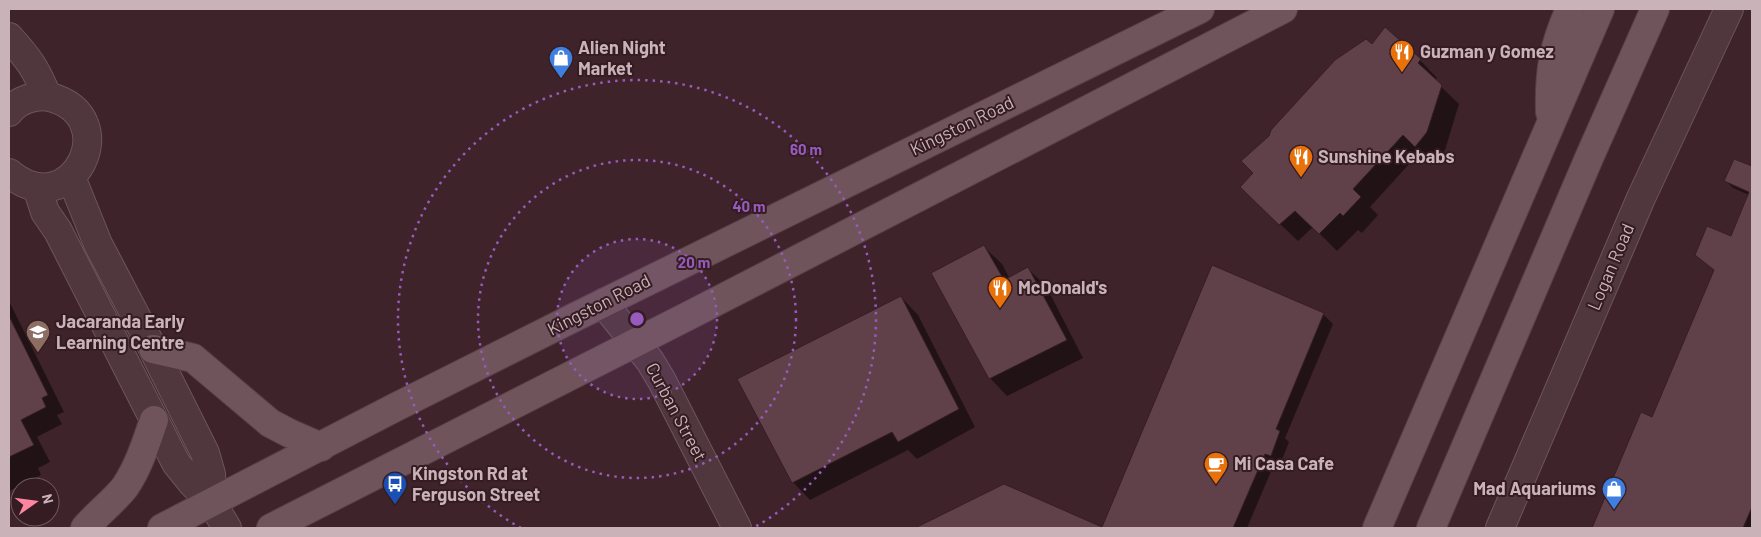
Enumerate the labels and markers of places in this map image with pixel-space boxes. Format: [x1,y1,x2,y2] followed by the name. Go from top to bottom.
[578,36,666,79] place label: Alien Night Market
[1389,39,1415,73] restaurant icon: Guzman y Gomez
[1420,40,1554,62] place label: Guzman y Gomez
[548,45,574,79] shop icon: Alien Night Market
[1288,144,1314,178] restaurant icon: Sunshine Kebabs
[1318,145,1454,167] place label: Sunshine Kebabs
[987,275,1013,309] restaurant icon: McDonald's
[1018,276,1107,298] place label: McDonald's
[56,310,185,353] place label: Jacaranda Early Learning Centre
[628,310,646,328] centre of rings
[25,319,51,353] school or university icon: Jacaranda Early Learning Centre
[1203,451,1229,485] cafe icon: Mi Casa Cafe
[1234,452,1334,474] place label: Mi Casa Cafe
[412,462,540,505] place label: Kingston Rd at Ferguson Street
[382,471,408,505] bus stop icon: Kingston Rd at Ferguson Street
[1601,476,1627,510] shop icon: Mad Aquariums
[1473,477,1596,499] place label: Mad Aquariums

